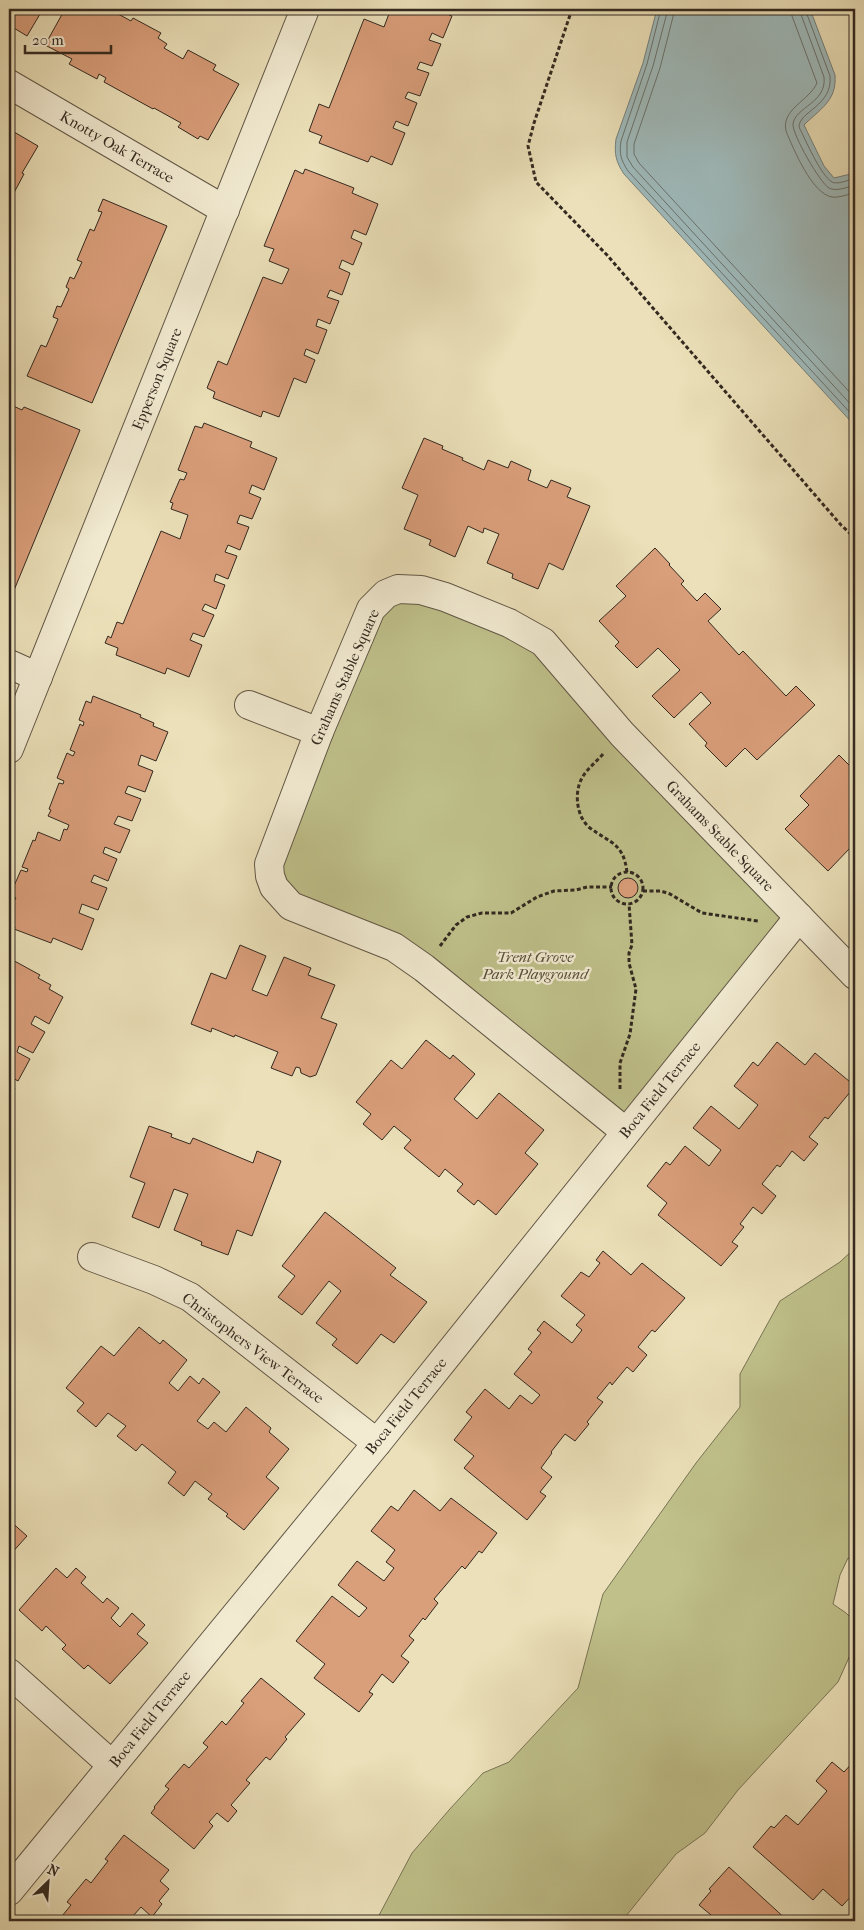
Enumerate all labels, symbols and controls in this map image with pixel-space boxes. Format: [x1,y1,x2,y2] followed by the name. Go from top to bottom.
[25,22,111,54] scale bar
[32,31,64,49] text: 20 m
[57,107,178,187] street label: Knotty Oak Terrace
[128,325,186,433] street label: Epperson Square
[307,605,383,748] street label: Grahams Stable Square
[662,777,778,896] street label: Grahams Stable Square
[481,948,590,983] park label: Trent Grove Park Playground
[615,1038,705,1142] street label: Boca Field Terrace
[179,1289,328,1407] street label: Christophers View Terrace
[361,1354,451,1458] street label: Boca Field Terrace
[105,1667,195,1771] street label: Boca Field Terrace
[22,1858,72,1908] north arrow
[45,1861,62,1881] text: N

